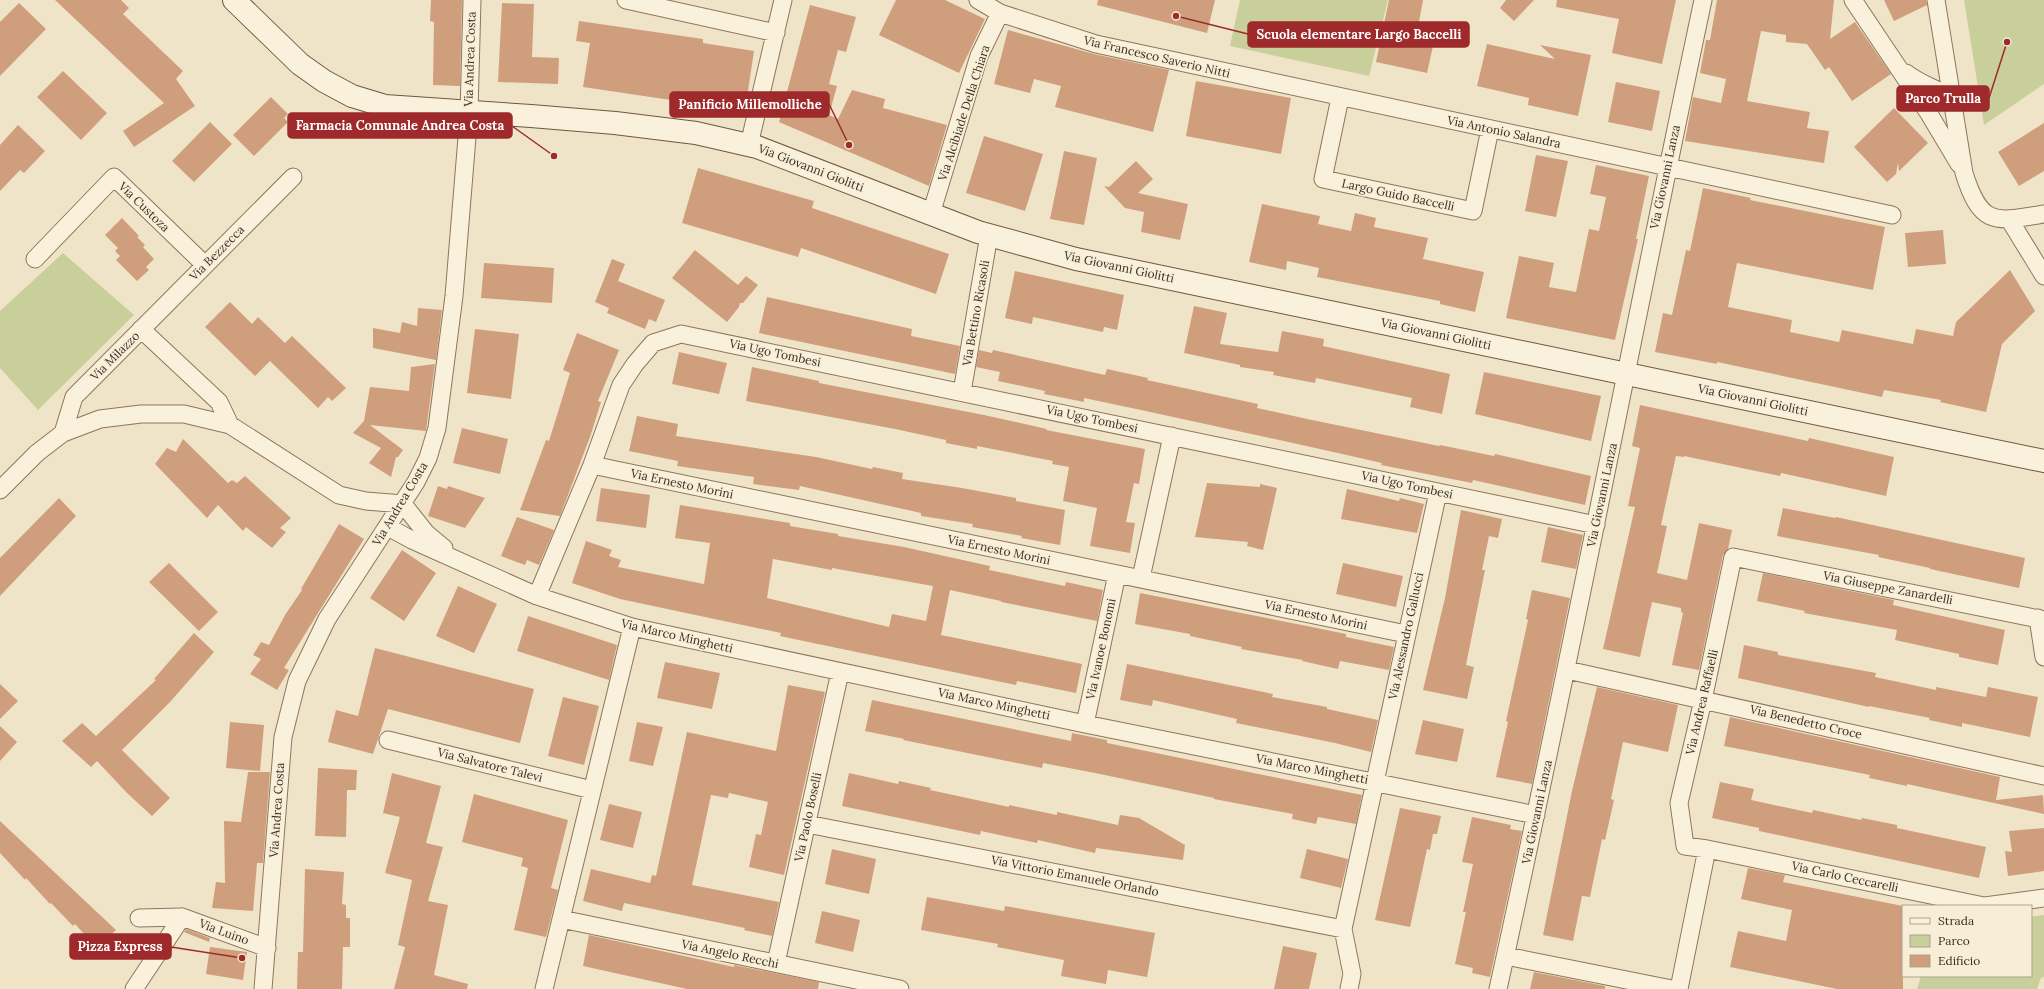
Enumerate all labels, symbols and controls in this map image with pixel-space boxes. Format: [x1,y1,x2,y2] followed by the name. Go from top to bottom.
[460,11,479,108] street label: Via Andrea Costa
[1248,22,1469,47] callout: Scuola elementare Largo Baccelli
[1256,26,1462,43] text: Scuola elementare Largo Baccelli
[1081,32,1232,81] street label: Via Francesco Saverio Nitti
[934,43,993,184] street label: Via Alcibiade Della Chiara
[1897,86,1989,111] callout: Parco Trulla
[1905,90,1981,107] text: Parco Trulla
[670,92,829,117] callout: Panificio Millemolliche
[678,96,822,113] text: Panificio Millemolliche
[1445,112,1562,151] street label: Via Antonio Salandra
[288,113,512,138] callout: Farmacia Comunale Andrea Costa
[296,117,504,134] text: Farmacia Comunale Andrea Costa
[1646,123,1683,231] street label: Via Giovanni Lanza
[755,140,866,195] street label: Via Giovanni Giolitti
[1340,175,1456,214] street label: Largo Guido Baccelli
[115,178,173,235] street label: Via Custoza
[185,222,247,284] street label: Via Bezzecca
[1062,247,1176,286] street label: Via Giovanni Giolitti
[959,259,992,368] street label: Via Bettino Ricasoli
[1379,314,1493,353] street label: Via Giovanni Giolitti
[86,328,142,384] street label: Via Milazzo
[727,335,822,370] street label: Via Ugo Tombesi
[1696,380,1810,419] street label: Via Giovanni Giolitti
[1044,401,1139,436] street label: Via Ugo Tombesi
[1583,441,1620,549] street label: Via Giovanni Lanza
[368,459,430,549] street label: Via Andrea Costa
[629,465,735,502] street label: Via Ernesto Morini
[1359,467,1454,502] street label: Via Ugo Tombesi
[946,531,1052,568] street label: Via Ernesto Morini
[1821,567,1954,607] street label: Via Giuseppe Zanardelli
[1384,571,1426,702] street label: Via Alessandro Gallucci
[1263,596,1369,633] street label: Via Ernesto Morini
[1082,597,1119,702] street label: Via Ivanoe Bonomi
[619,615,734,656] street label: Via Marco Minghetti
[1682,648,1721,757] street label: Via Andrea Raffaelli
[936,684,1052,723] street label: Via Marco Minghetti
[1748,701,1864,742] street label: Via Benedetto Croce
[435,744,544,785] street label: Via Salvatore Talevi
[1254,750,1370,787] street label: Via Marco Minghetti
[1518,758,1555,866] street label: Via Giovanni Lanza
[266,762,287,859] street label: Via Andrea Costa
[791,771,824,864] street label: Via Paolo Boselli
[989,852,1160,899] street label: Via Vittorio Emanuele Orlando
[1789,858,1900,895] street label: Via Carlo Ceccarelli
[1902,905,2032,977] legend
[1938,913,1974,928] text: Strada
[196,915,251,947] street label: Via Luino
[1938,933,1970,948] text: Parco
[70,934,171,959] callout: Pizza Express
[679,936,780,971] street label: Via Angelo Recchi
[78,938,162,955] text: Pizza Express
[1938,953,1980,968] text: Edificio

